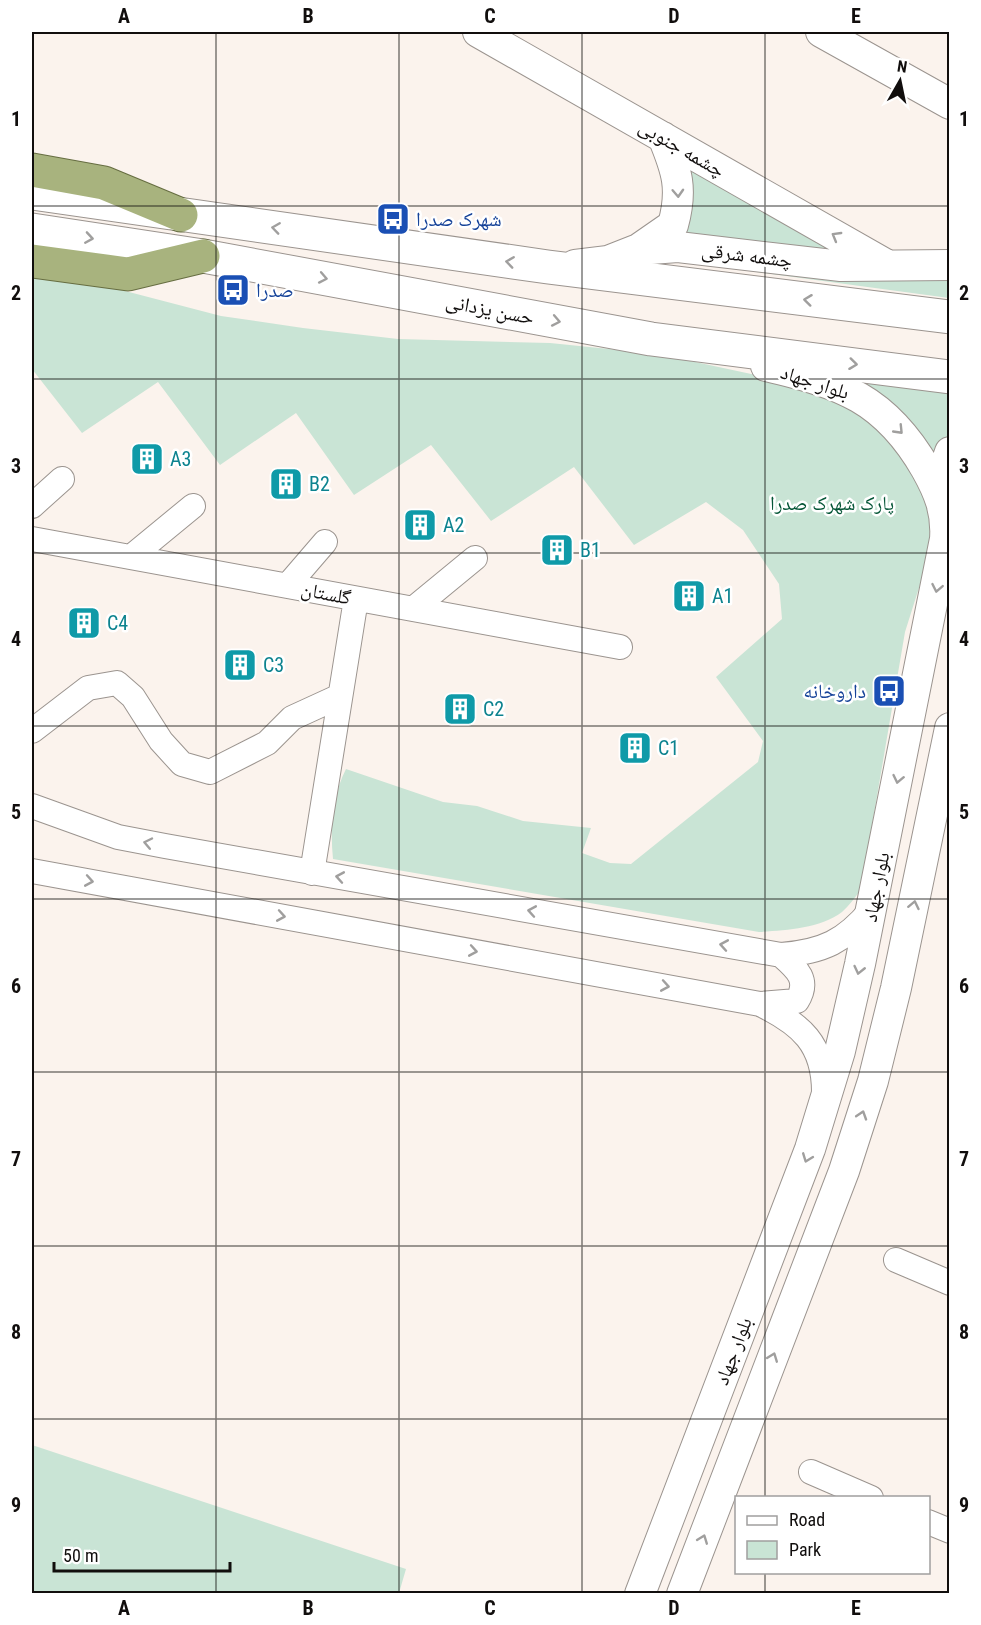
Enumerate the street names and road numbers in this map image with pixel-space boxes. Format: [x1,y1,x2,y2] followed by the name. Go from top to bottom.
[635,114,729,182] street label: چشمه جنوبی
[700,238,794,273] street label: چشمه شرقی
[444,289,536,329] street label: حسن یزدانی
[778,360,852,404] street label: بلوار جهاد
[299,576,353,610] street label: گلستان
[857,850,895,924] street label: بلوار جهاد
[709,1314,757,1388] street label: بلوار جهاد

